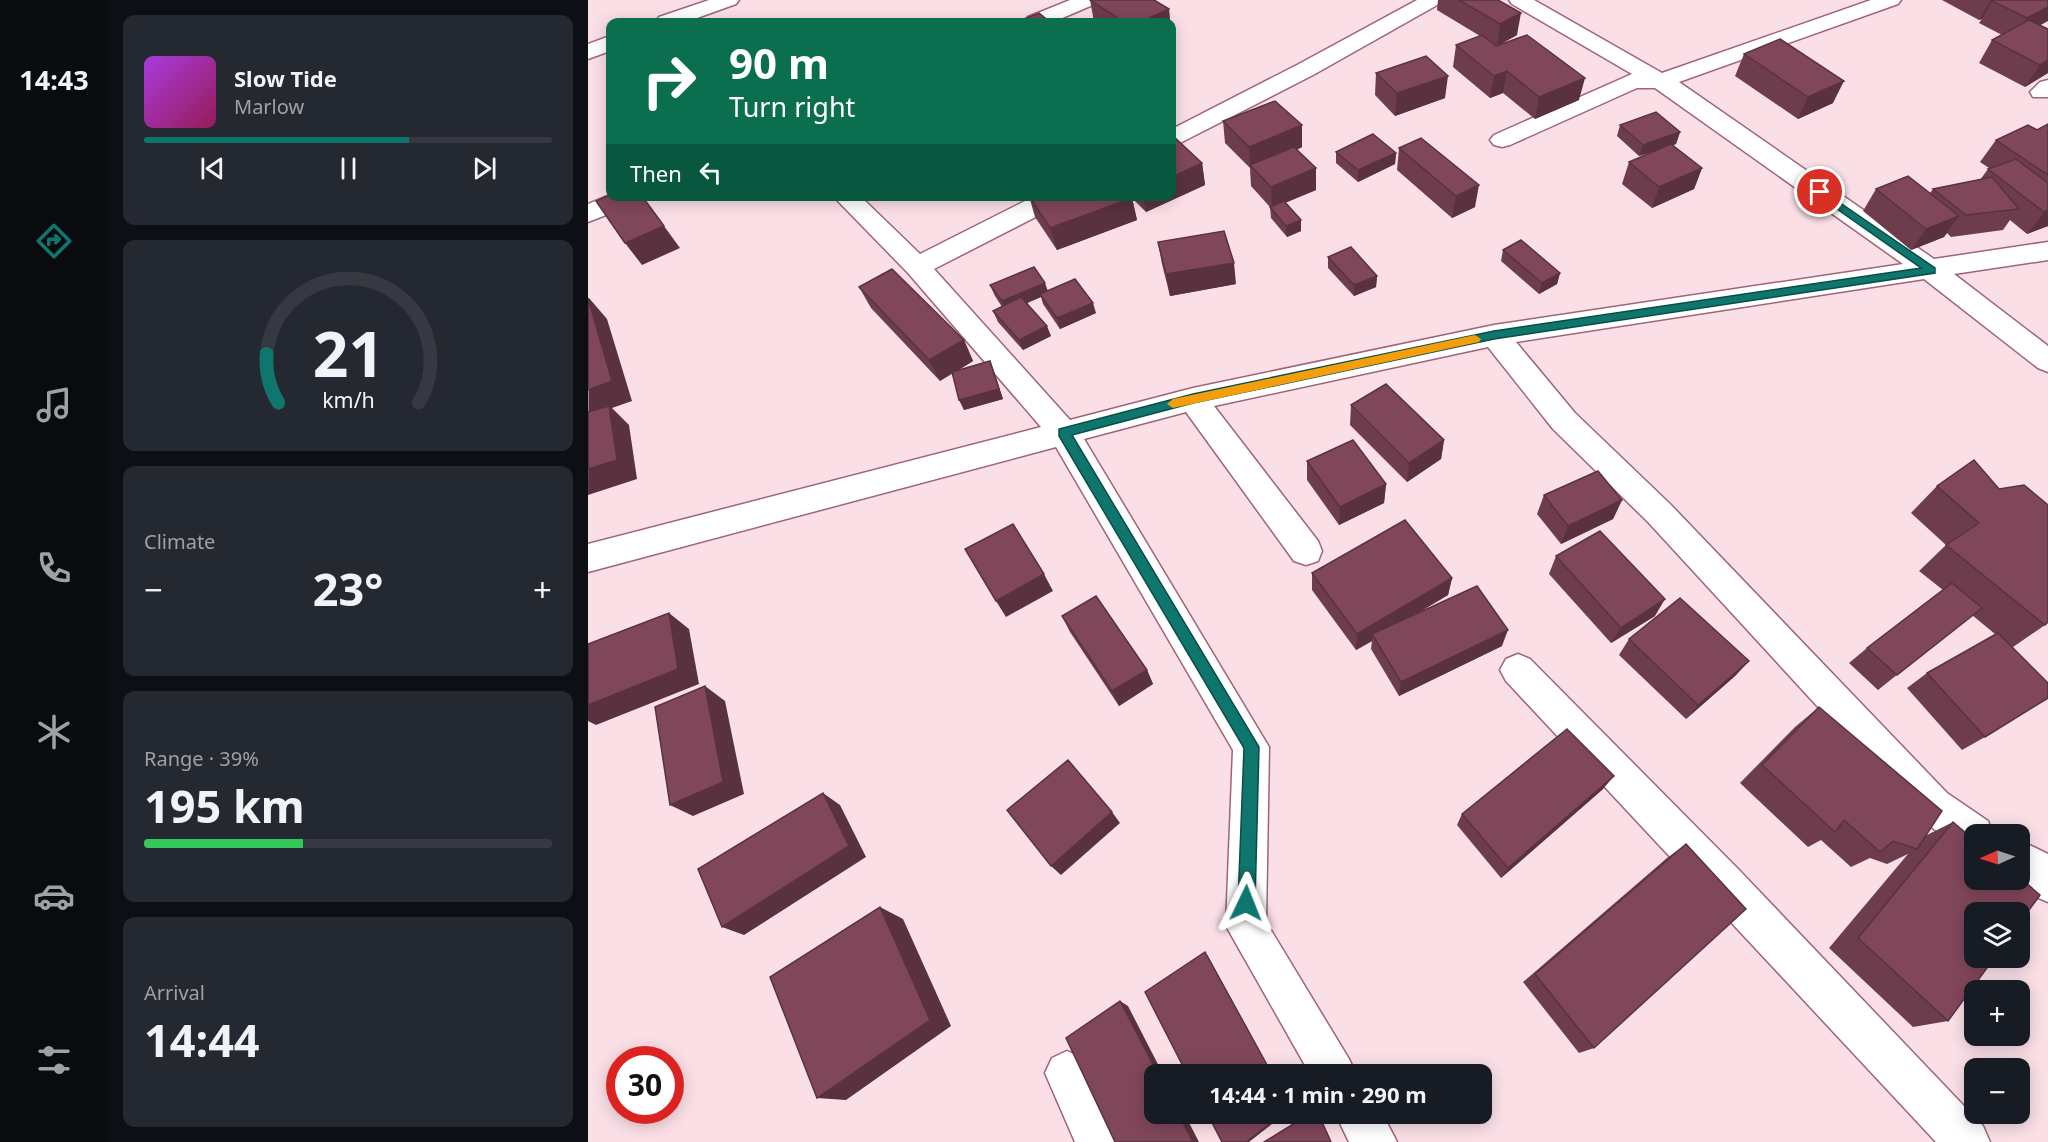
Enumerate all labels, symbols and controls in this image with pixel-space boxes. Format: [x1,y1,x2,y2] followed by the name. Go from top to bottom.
[729,34,829,91] text: 90 m
[630,42,708,120] icon: right
[19,61,89,98] text: 14:43
[234,63,337,93] text: Slow Tide
[729,88,855,125] text: Turn right
[234,93,304,120] text: Marlow
[196,152,229,185] icon: previous
[332,152,365,185] icon: pause
[468,152,501,185] icon: next
[694,156,727,189] icon: left
[630,158,682,188] text: Then
[1794,166,1845,217] pin
[1803,175,1836,208] icon: arrive
[33,220,75,262] icon: directions
[312,310,384,395] text: 21
[33,384,75,426] icon: music
[322,385,374,414] text: km/h
[144,528,215,555] text: Climate
[33,547,75,589] icon: phone
[313,558,383,619] text: 23°
[144,567,163,612] text: −
[533,567,552,612] text: +
[33,711,75,753] icon: climate
[144,745,259,772] text: Range · 39%
[144,775,305,836] text: 195 km
[1964,824,2030,890] north arrow
[1964,824,2030,1124] map controls
[1214,871,1278,935] position arrow
[33,875,75,917] icon: car
[1964,902,2030,968] button: layers
[144,979,205,1006] text: Arrival
[1964,980,2030,1046] button: +
[144,1009,260,1070] text: 14:44
[33,1039,75,1081] icon: filters
[606,1046,684,1124] speed limit sign: 30
[1964,1058,2030,1124] button: −
[1209,1079,1427,1109] text: 14:44 · 1 min · 290 m

